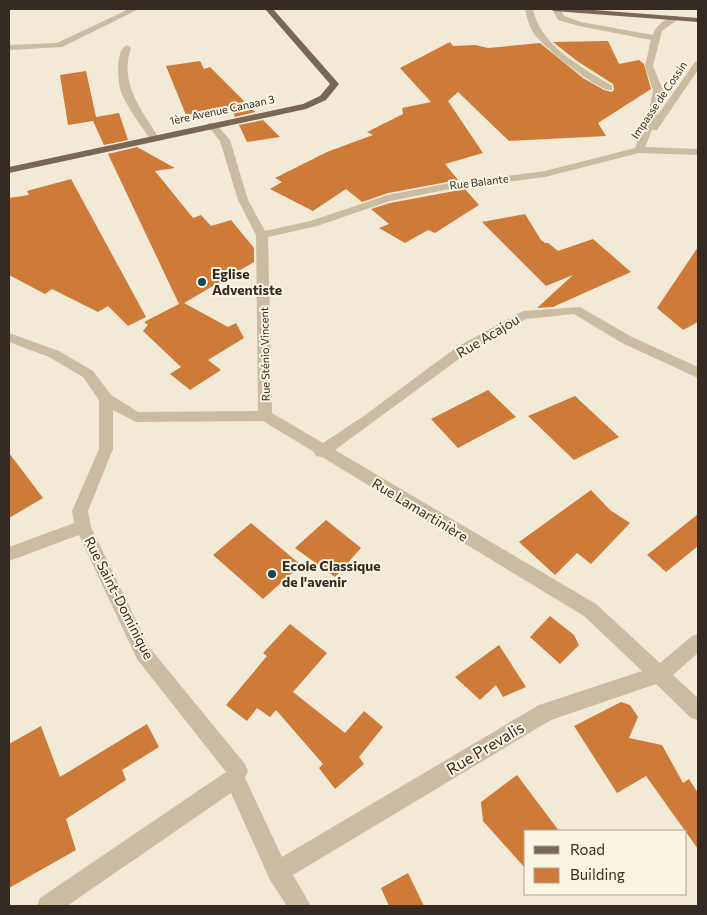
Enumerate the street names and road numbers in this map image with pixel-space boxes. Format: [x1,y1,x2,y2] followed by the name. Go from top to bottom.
[628,59,689,141] street label: Impasse de Cossin
[168,92,276,127] street label: 1ère Avenue Canaan 3
[449,171,509,192] street label: Rue Balante
[257,306,272,401] street label: Rue Sténio Vincent
[453,310,522,361] street label: Rue Acajou
[369,474,471,545] street label: Rue Lamartinière
[81,534,158,662] street label: Rue Saint-Dominique
[442,717,527,778] street label: Rue Prevalis

